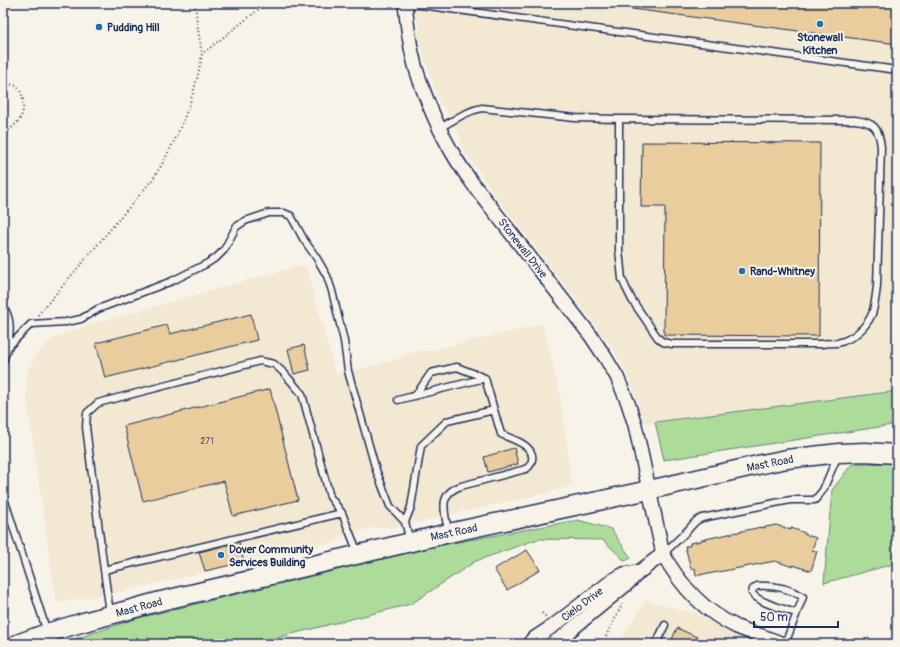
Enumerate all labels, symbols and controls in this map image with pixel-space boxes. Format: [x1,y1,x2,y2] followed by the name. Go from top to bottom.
[815,19,825,29] marker: Stonewall Kitchen
[107,21,160,34] place label: Pudding Hill
[94,22,104,32] marker: Pudding Hill
[797,31,843,57] place label: Stonewall Kitchen
[495,216,550,281] street label: Stonewall Drive
[750,265,815,278] place label: Rand-Whitney
[737,266,747,276] marker: Rand-Whitney
[200,436,214,447] house number: 271
[746,453,795,474] street label: Mast Road
[429,521,479,544] street label: Mast Road
[229,543,314,569] place label: Dover Community Services Building
[216,550,226,560] marker: Dover Community Services Building
[559,584,606,624] street label: Cielo Drive
[114,595,164,620] street label: Mast Road
[754,603,838,629] scale bar
[760,610,788,625] text: 50 m

